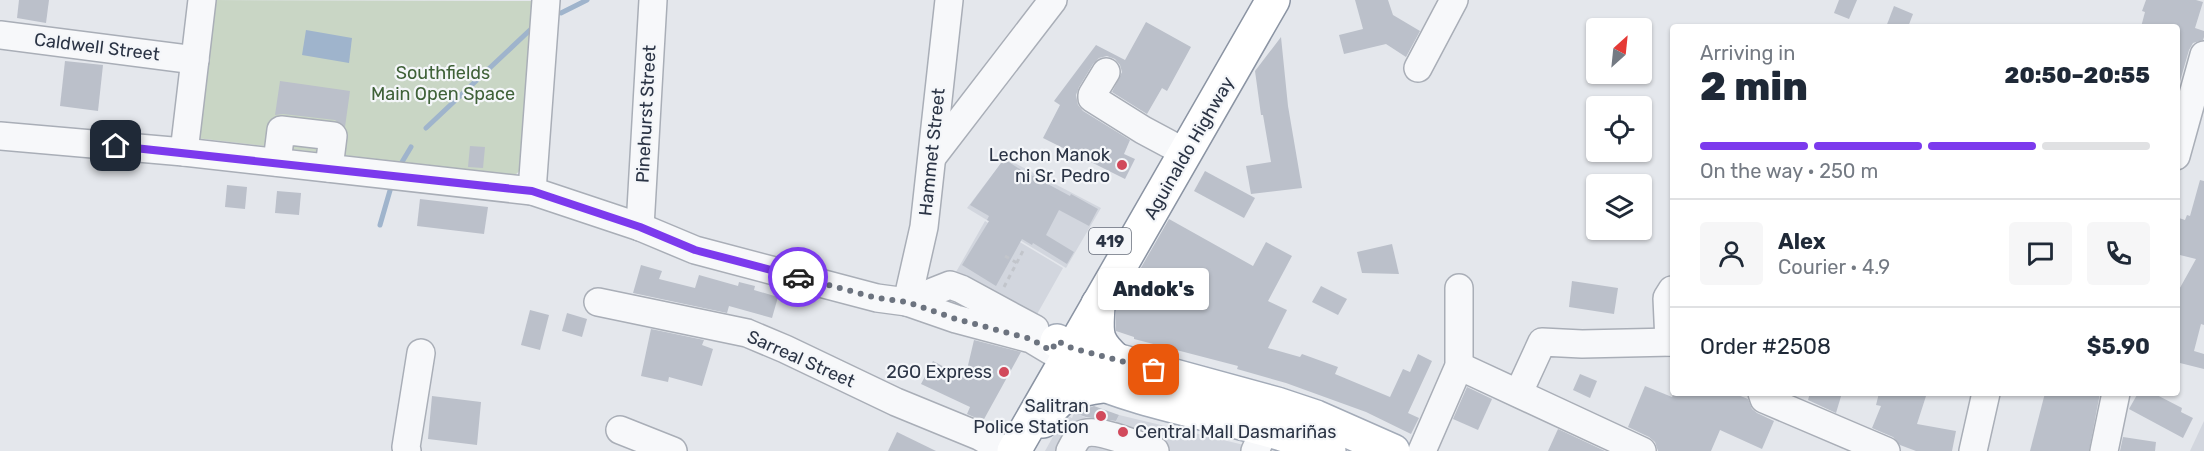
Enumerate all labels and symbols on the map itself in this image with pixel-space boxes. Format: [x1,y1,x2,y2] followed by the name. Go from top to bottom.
[1586,18,1652,84] north arrow
[33,28,161,66] street label: Caldwell Street
[631,44,661,184] street label: Pinehurst Street
[371,62,515,105] park label: Southfields Main Open Space
[1139,73,1239,223] street label: Aguinaldo Highway
[914,87,950,217] street label: Hammet Street
[90,120,141,171] pin
[989,144,1111,187] place label: Lechon Manok ni Sr. Pedro
[1115,158,1129,172] marker: Lechon Manok ni Sr. Pedro
[1089,228,1131,254] road number: 419
[768,247,828,307] courier
[1098,268,1210,310] callout: Andok's
[744,325,858,393] street label: Sarreal Street
[1128,344,1179,395] pin
[886,361,992,383] place label: 2GO Express
[997,365,1011,379] marker: 2GO Express
[973,395,1089,438] place label: Salitran Police Station
[1094,409,1108,423] marker: Salitran Police Station
[1135,421,1336,443] place label: Central Mall Dasmariñas
[1116,425,1130,439] marker: Central Mall Dasmariñas

